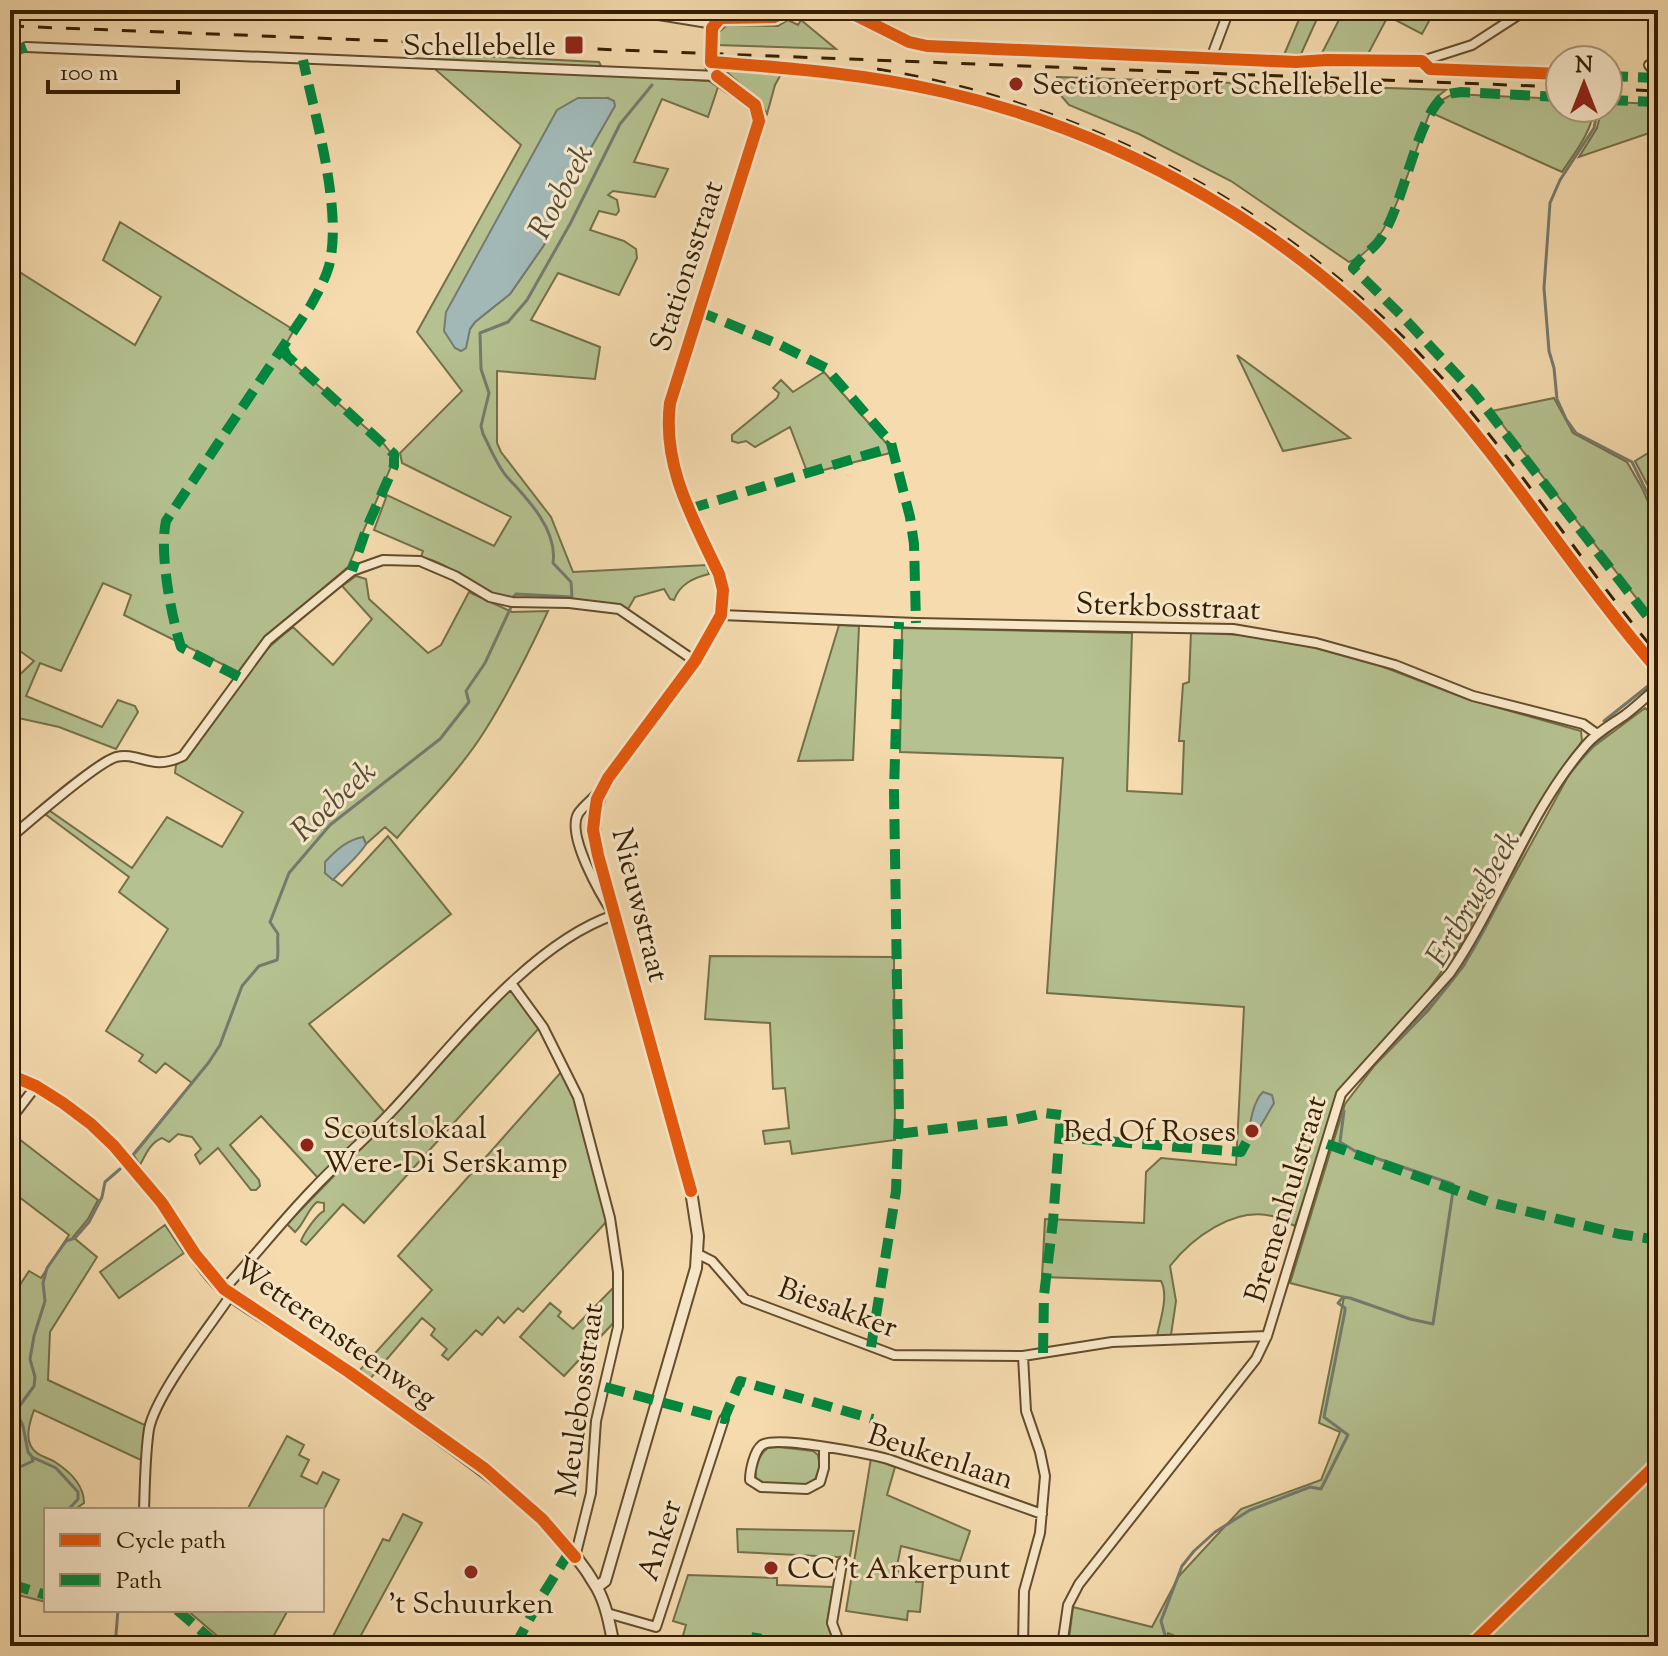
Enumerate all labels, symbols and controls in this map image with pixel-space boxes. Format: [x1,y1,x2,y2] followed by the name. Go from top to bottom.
[403,26,556,69] place label: Schellebelle
[563,34,585,56] marker: Schellebelle
[48,44,178,94] scale bar
[1544,44,1624,124] north arrow
[1575,51,1593,83] text: N
[60,57,118,91] text: 100 m
[1032,65,1383,108] place label: Sectioneerport Schellebelle
[1007,75,1025,93] marker: Sectioneerport Schellebelle
[518,137,607,248] water label: Roebeek
[641,176,736,358] street label: Stationsstraat
[1075,584,1261,633] street label: Sterkbosstraat
[282,751,388,854] water label: Roebeek
[1416,823,1533,976] water label: Ertbrugbeek
[599,824,678,987] street label: Nieuwstraat
[1236,1091,1339,1308] street label: Bremenhulstraat
[323,1109,568,1186] place label: Scoutslokaal Were-Di Serskamp
[1063,1112,1236,1155] place label: Bed Of Roses
[1243,1122,1261,1140] marker: Bed Of Roses
[298,1136,316,1154] marker: Scoutslokaal Were-Di Serskamp
[224,1248,445,1420] street label: Wetterensteenweg
[771,1268,903,1351] street label: Biesakker
[547,1300,616,1500] street label: Meulebosstraat
[862,1415,1019,1502] street label: Beukenlaan
[628,1495,695,1587] street label: Anker
[44,1508,324,1612] legend
[116,1525,226,1559] text: Cycle path
[787,1549,1010,1592] place label: CC 't Ankerpunt
[762,1559,780,1577] marker: CC 't Ankerpunt
[462,1563,480,1581] marker: 't Schuurken
[116,1565,162,1599] text: Path
[388,1584,554,1627] place label: 't Schuurken

